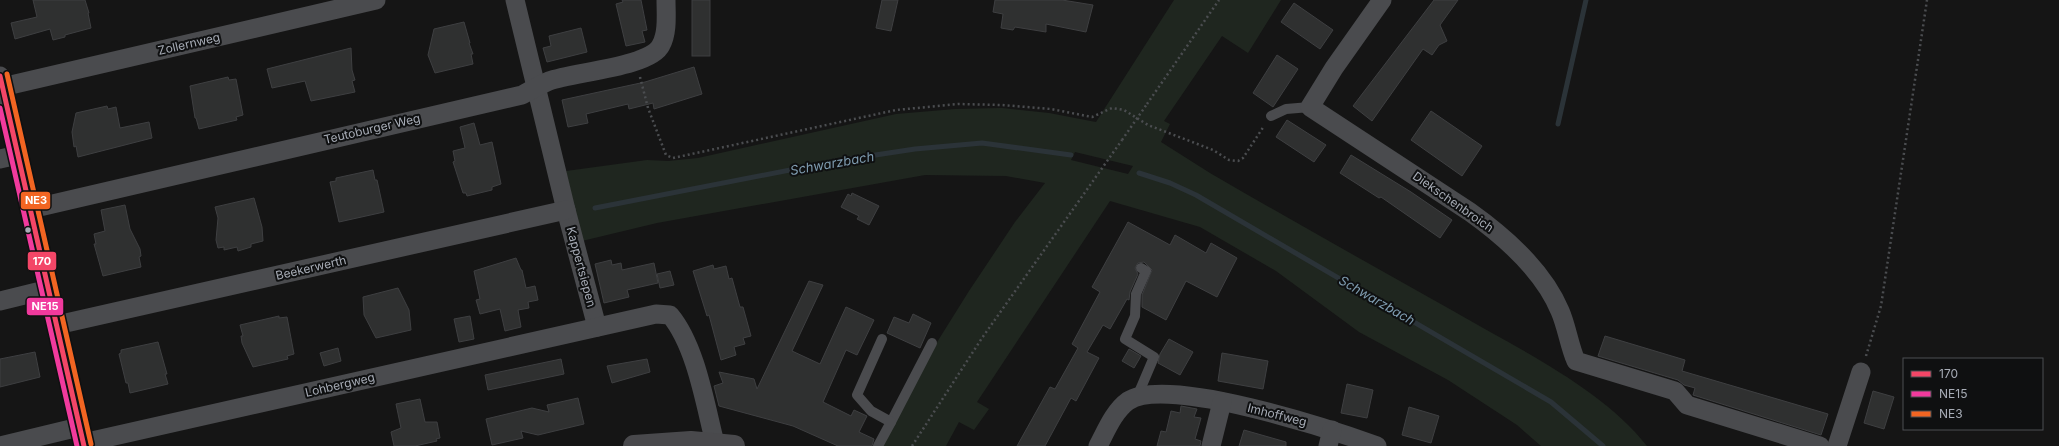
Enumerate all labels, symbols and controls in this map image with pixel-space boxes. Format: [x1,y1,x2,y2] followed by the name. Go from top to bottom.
[156,29,221,58] street label: Zollernweg
[322,110,422,147] street label: Teutoburger Weg
[789,148,876,178] water label: Schwarzbach
[1410,168,1497,235] street label: Diekschenbroich
[20,191,51,210] line badge: NE3
[25,193,47,207] text: NE3
[23,225,33,235] unlabelled marker
[564,225,599,309] street label: Kappertsiepen
[27,251,57,271] line badge: 170
[274,252,348,283] street label: Beekerwerth
[33,254,51,268] text: 170
[1336,272,1418,328] water label: Schwarzbach
[26,297,64,316] line badge: NE15
[32,299,58,313] text: NE15
[1903,358,2043,430] legend
[1939,366,1958,381] text: 170
[304,369,376,400] street label: Lohbergweg
[1939,386,1967,401] text: NE15
[1246,400,1308,429] street label: Imhoffweg
[1939,406,1963,421] text: NE3

